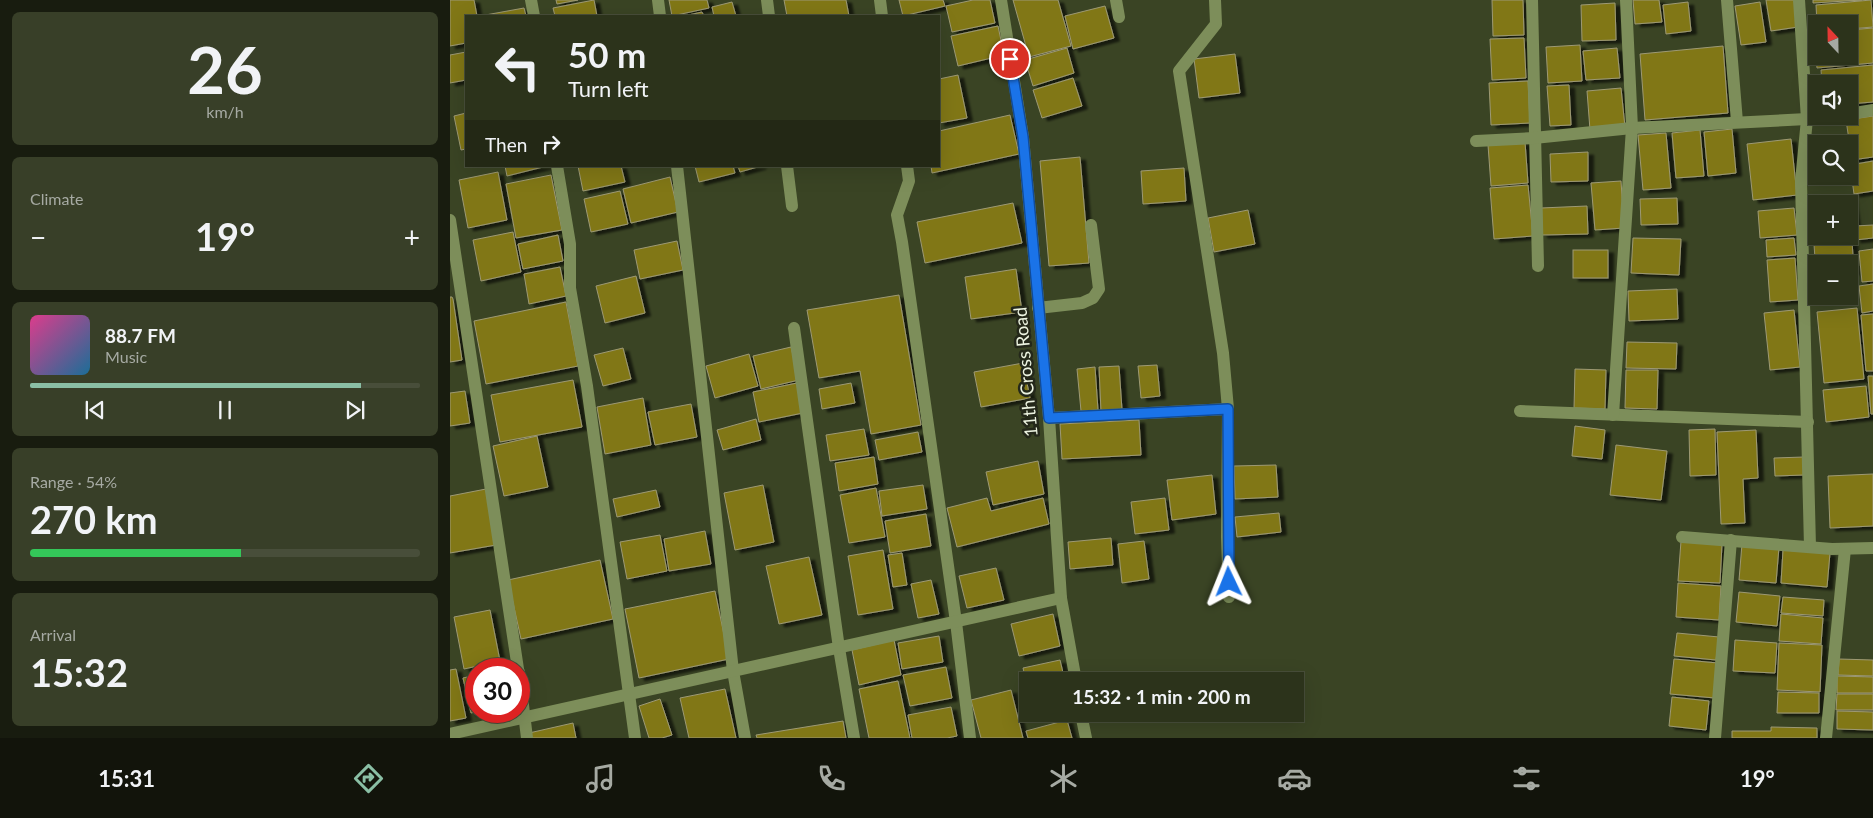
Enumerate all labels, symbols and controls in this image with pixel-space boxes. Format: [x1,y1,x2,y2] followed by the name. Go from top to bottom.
[1808,15,1858,65] north arrow
[1808,15,1858,305] map controls
[187,30,263,108] text: 26
[568,33,646,75] text: 50 m
[485,35,550,100] icon: left
[989,38,1031,80] pin
[996,45,1024,73] icon: arrive
[568,75,649,102] text: Turn left
[1808,75,1858,125] button: sound
[206,102,244,121] text: km/h
[537,130,565,158] icon: right
[485,133,527,156] text: Then
[1808,135,1858,185] button: search
[30,189,83,208] text: Climate
[1808,195,1858,245] button: +
[195,213,255,259] text: 19°
[30,220,46,254] text: −
[404,220,420,254] text: +
[1808,255,1858,305] button: −
[1008,306,1042,438] street label: 11th Cross Road
[105,324,176,347] text: 88.7 FM
[105,347,147,366] text: Music
[81,396,109,424] icon: previous
[211,396,239,424] icon: pause
[341,396,369,424] icon: next
[30,472,117,491] text: Range · 54%
[30,496,158,542] text: 270 km
[1202,555,1254,607] position arrow
[30,625,76,644] text: Arrival
[30,649,128,695] text: 15:32
[465,658,530,723] speed limit sign: 30
[1072,685,1251,708] text: 15:32 · 1 min · 200 m
[351,761,386,796] icon: directions
[583,761,618,796] icon: music
[814,761,849,796] icon: phone
[1046,761,1081,796] icon: climate
[1277,761,1312,796] icon: car
[1509,761,1544,796] icon: filters
[98,765,155,792] text: 15:31
[1740,765,1775,792] text: 19°

